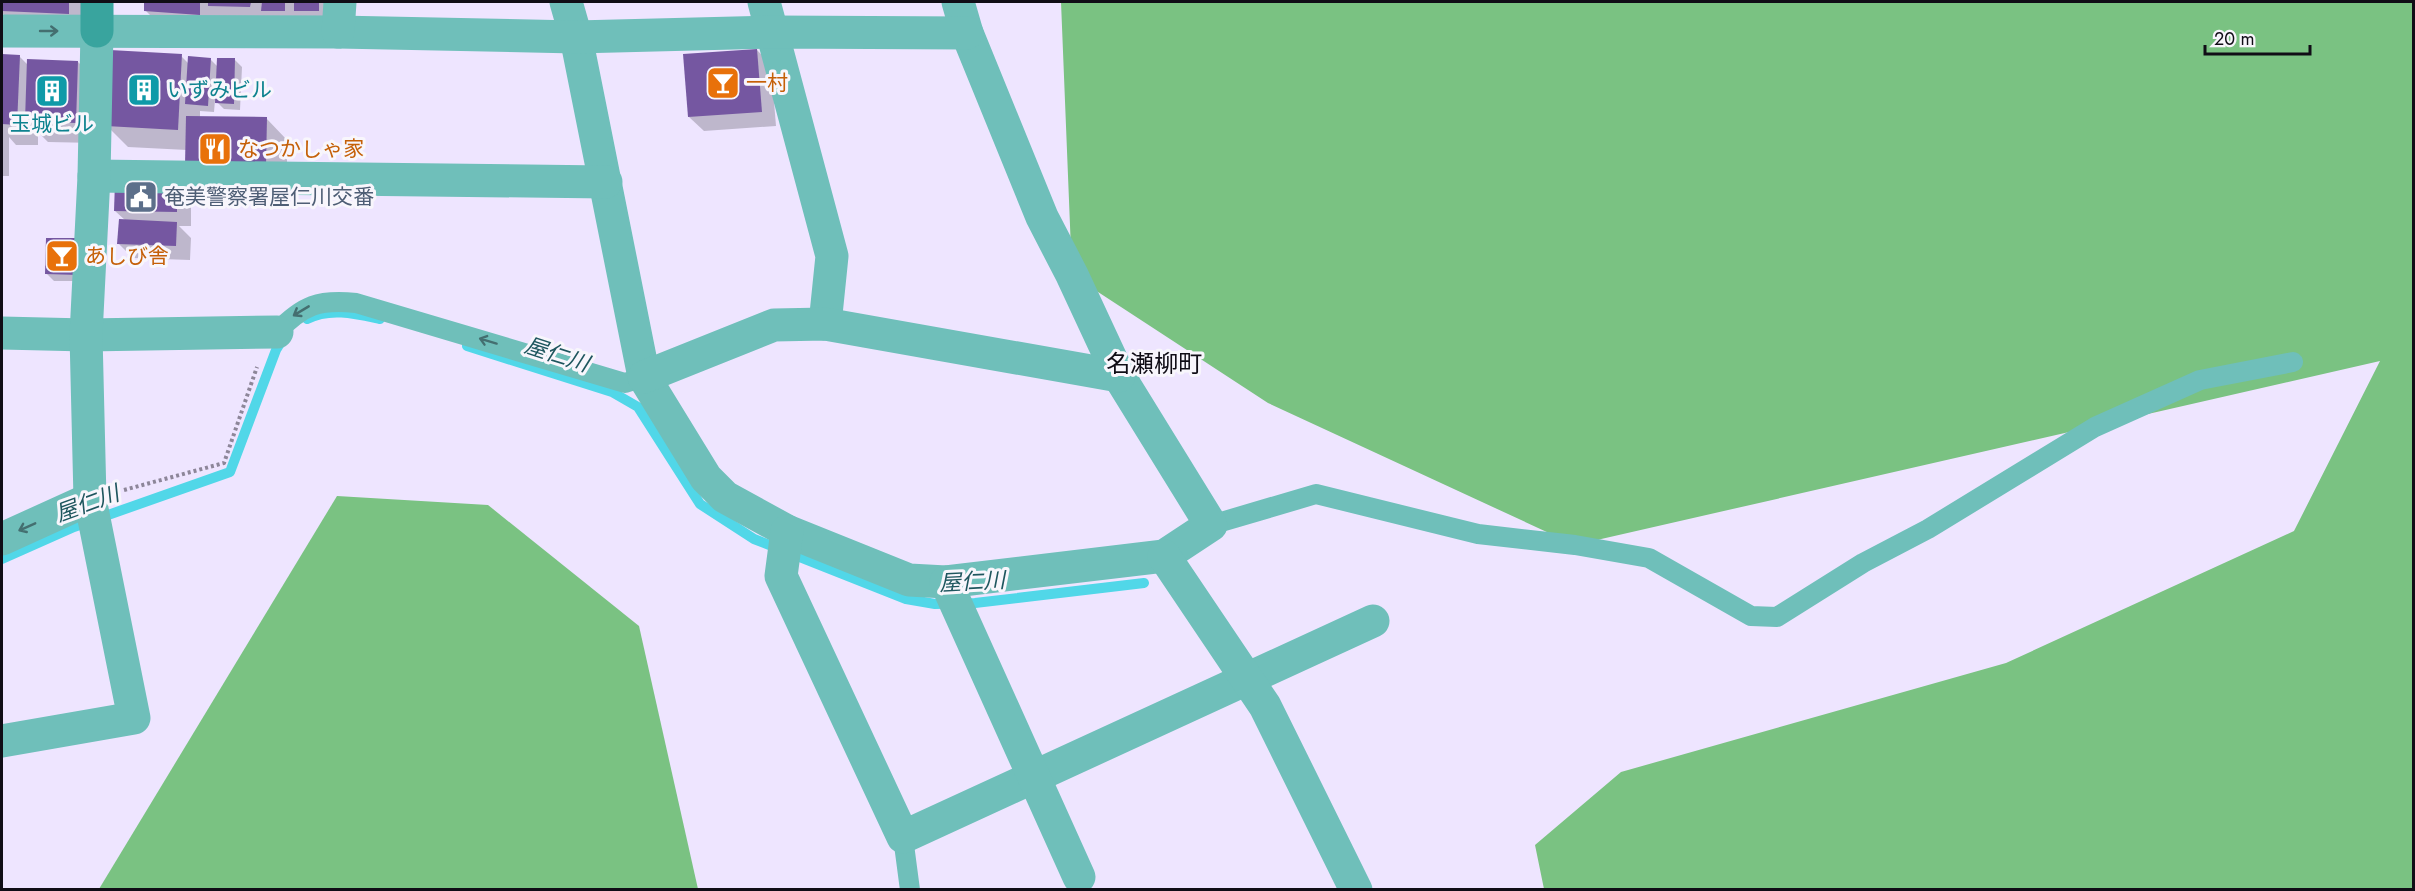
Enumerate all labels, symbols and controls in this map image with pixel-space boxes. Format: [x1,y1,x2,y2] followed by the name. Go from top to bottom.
[2205,18,2310,56] scale bar
[39,25,59,37] one-way arrow
[2214,26,2254,52] text: 20 m
[705,65,741,101] bar icon: 一村
[746,68,788,98] place label: 一村
[126,72,162,108] building icon: いずみビル
[34,73,70,109] building icon: 玉城ビル
[167,75,272,105] place label: いずみビル
[10,109,94,139] place label: 玉城ビル
[197,131,233,167] restaurant icon: なつかしゃ家
[238,134,364,164] place label: なつかしゃ家
[123,179,159,215] public building icon: 奄美警察署屋仁川交番
[164,182,374,212] place label: 奄美警察署屋仁川交番
[44,238,80,274] bar icon: あしび舎
[85,241,169,271] place label: あしび舎
[293,306,310,318] one-way arrow
[521,329,595,380] water label: 屋仁川
[479,335,498,346] one-way arrow
[1106,346,1202,381] district label: 名瀬柳町
[51,476,125,529] water label: 屋仁川
[18,522,36,534] one-way arrow
[938,563,1008,599] water label: 屋仁川

